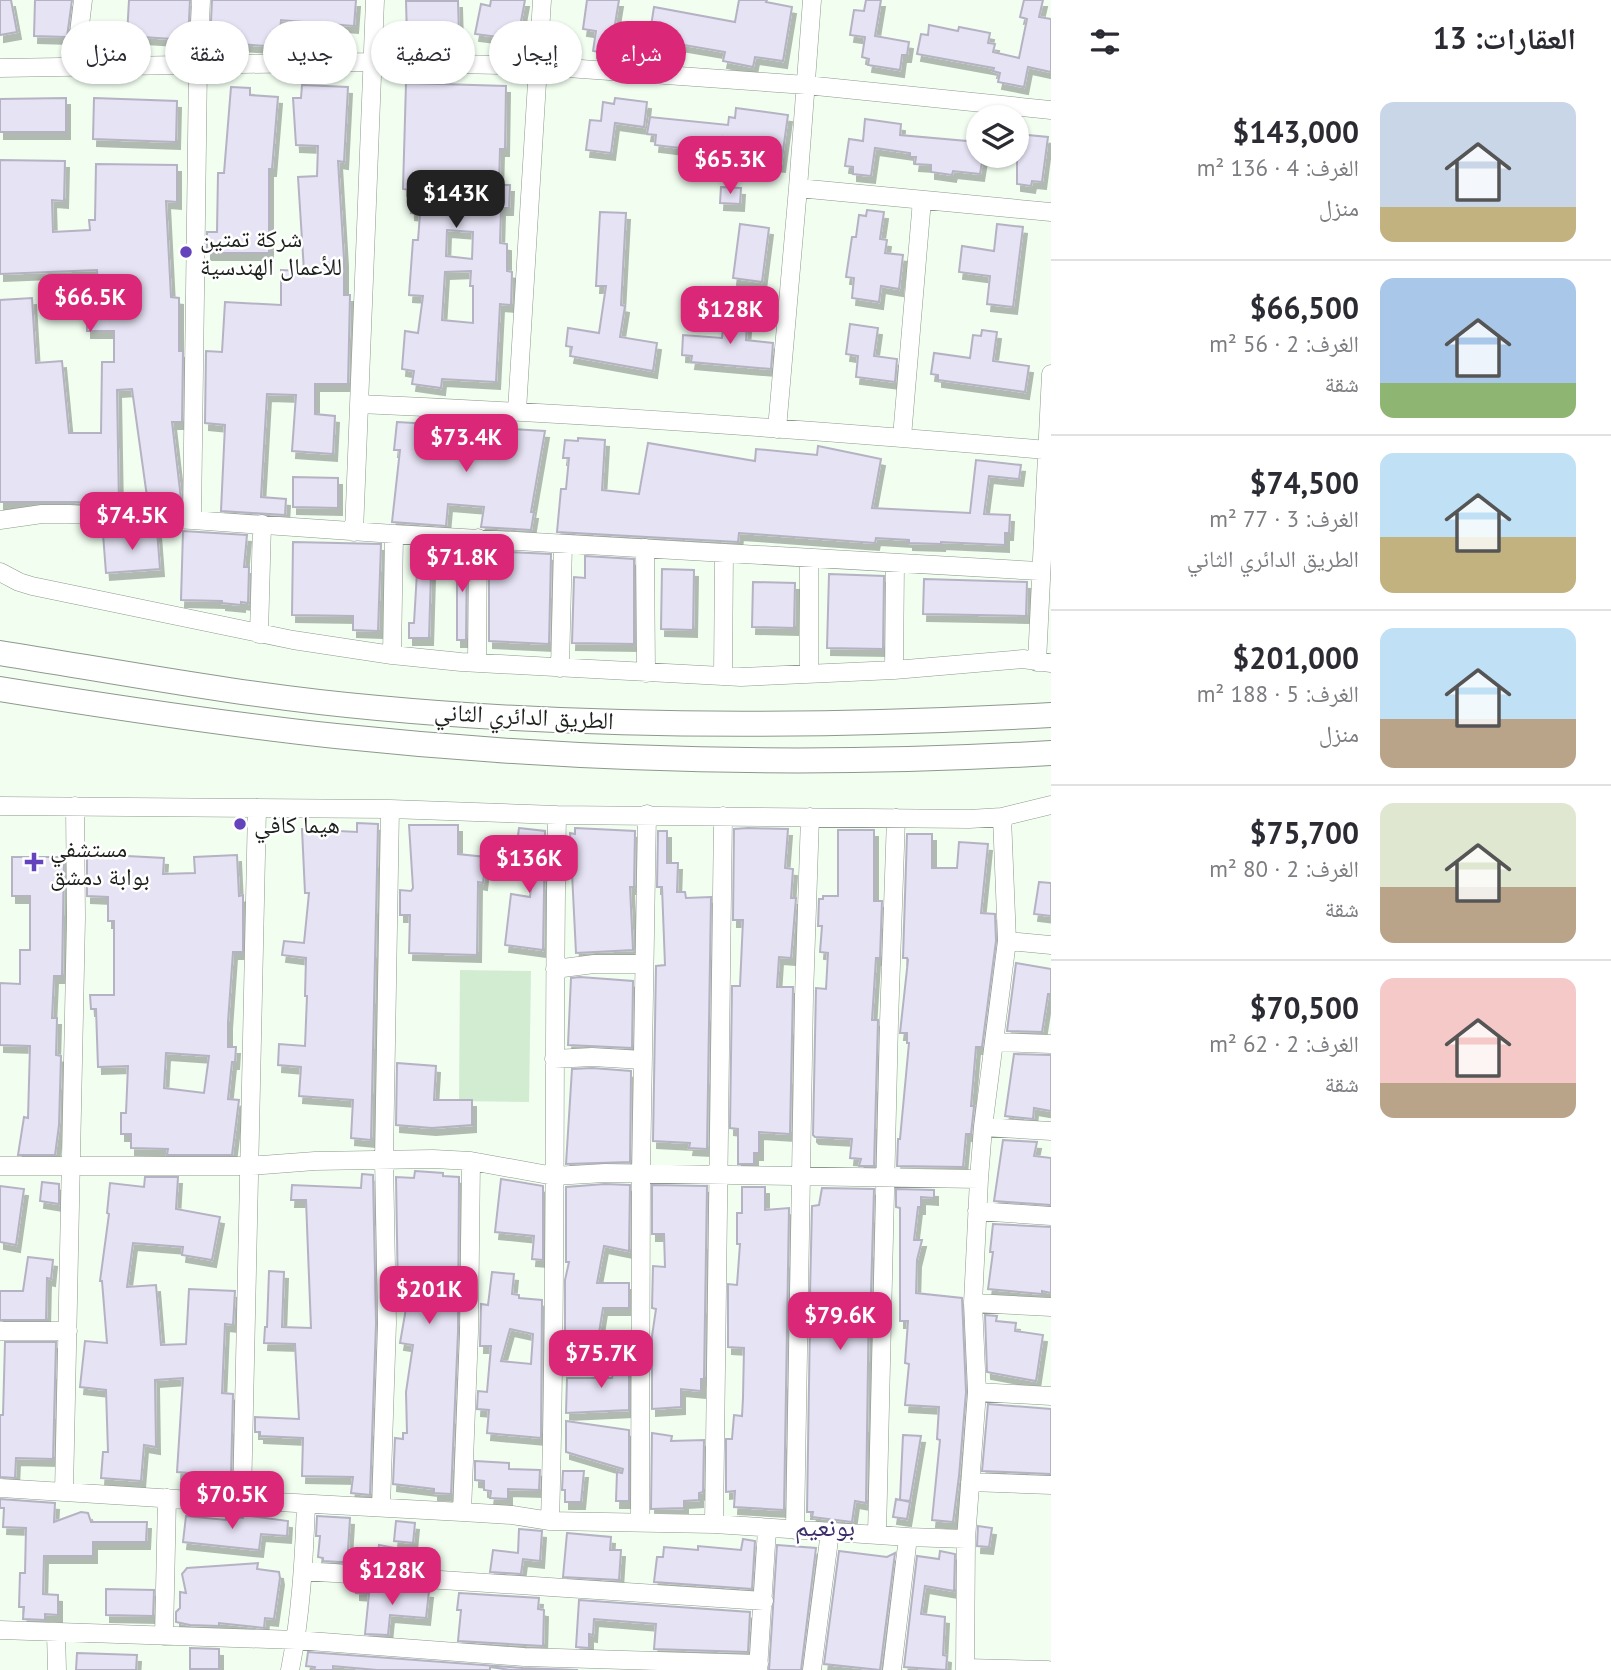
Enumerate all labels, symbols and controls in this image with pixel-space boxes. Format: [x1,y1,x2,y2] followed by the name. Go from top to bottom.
[1433,18,1576,57] text: العقارات: 13
[61,21,151,84] chip: منزل
[165,21,249,84] chip: شقة
[263,21,357,84] chip: جديد
[371,21,475,84] chip: تصفية
[489,21,582,84] chip: إيجار
[596,21,686,84] chip: شراء
[1086,23,1124,61] icon: filters
[966,105,1029,168] map controls
[966,105,1029,168] button: layers
[1232,112,1359,151] text: $143,000
[1436,130,1520,214] icon: home
[673,136,787,196] pin: $65.3K
[694,144,766,173] text: $65.3K
[1197,153,1359,182] text: الغرف: 4 · 136 m²
[407,170,505,230] pin: $143K
[423,178,489,207] text: $143K
[1319,193,1359,222] text: منزل
[200,223,342,282] place label: شركة تمتين للأعمال الهندسية
[178,244,194,260] marker: شركة تمتين للأعمال الهندسية
[33,274,147,334] pin: $66.5K
[54,282,126,311] text: $66.5K
[681,286,779,346] pin: $128K
[1249,288,1359,327] text: $66,500
[697,294,763,323] text: $128K
[1436,306,1520,390] icon: home
[1209,329,1359,358] text: الغرف: 2 · 56 m²
[1325,369,1359,398] text: شقة
[409,414,523,474] pin: $73.4K
[430,422,502,451] text: $73.4K
[1249,463,1359,502] text: $74,500
[1436,481,1520,565] icon: home
[75,492,189,552] pin: $74.5K
[96,500,168,529] text: $74.5K
[1209,504,1359,533] text: الغرف: 3 · 77 m²
[405,534,519,594] pin: $71.8K
[426,542,498,571] text: $71.8K
[1187,544,1359,573] text: الطريق الدائري الثاني
[1232,638,1359,677] text: $201,000
[1436,656,1520,740] icon: home
[1197,679,1359,708] text: الغرف: 5 · 188 m²
[433,696,615,740] street label: الطريق الدائري الثاني
[1319,719,1359,748] text: منزل
[254,809,340,844] place label: هيما كافي
[1249,813,1359,852] text: $75,700
[232,816,248,832] marker: هيما كافي
[1436,831,1520,915] icon: home
[50,833,150,892] place label: مستشفي بوابة دمشق
[480,836,578,895] pin: $136K
[496,843,562,872] text: $136K
[24,852,44,872] marker: مستشفي بوابة دمشق
[1209,854,1359,883] text: الغرف: 2 · 80 m²
[1325,894,1359,923] text: شقة
[1249,988,1359,1027] text: $70,500
[1436,1006,1520,1090] icon: home
[1209,1029,1359,1058] text: الغرف: 2 · 62 m²
[1325,1069,1359,1098] text: شقة
[380,1266,478,1326] pin: $201K
[396,1274,462,1303] text: $201K
[783,1292,897,1352] pin: $79.6K
[804,1300,876,1329] text: $79.6K
[544,1330,658,1390] pin: $75.7K
[565,1338,637,1367] text: $75.7K
[175,1472,289,1531] pin: $70.5K
[196,1479,268,1508] text: $70.5K
[795,1510,855,1544] district label: بونعيم
[343,1548,441,1607] pin: $128K
[359,1555,425,1584] text: $128K

